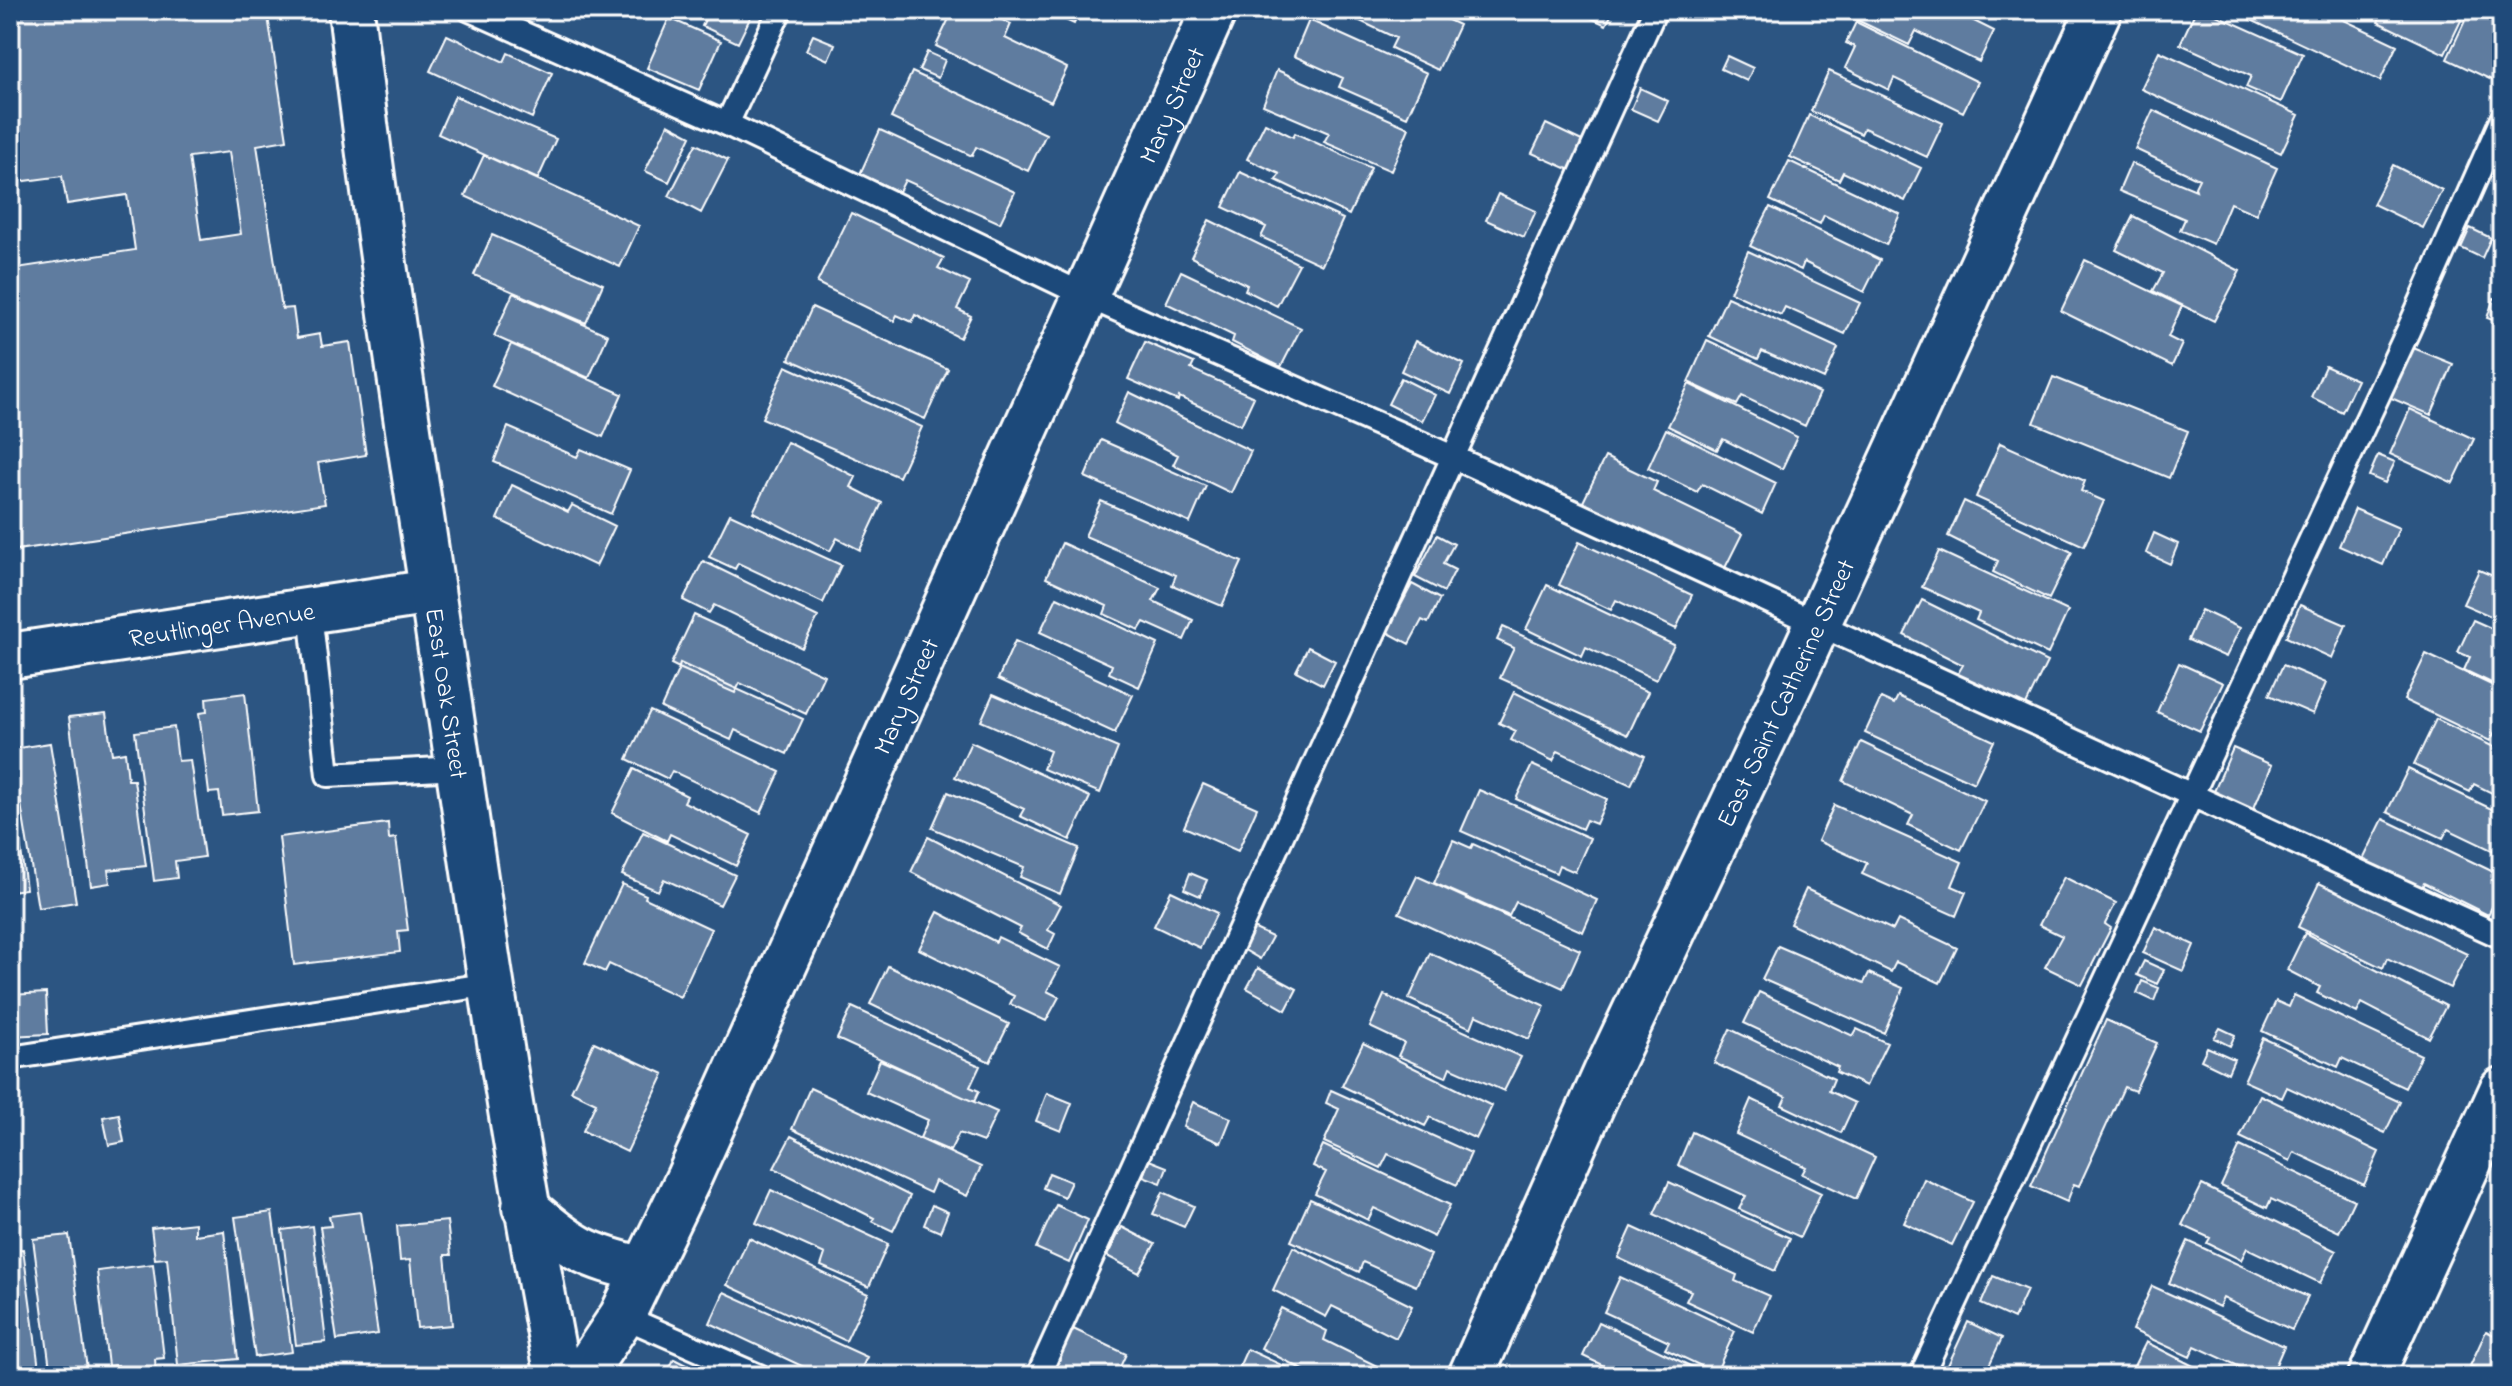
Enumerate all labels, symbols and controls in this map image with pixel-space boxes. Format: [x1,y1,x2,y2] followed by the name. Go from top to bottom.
[1131,41,1217,171] street label: Mary Street
[1709,553,1867,834] street label: East Saint Catherine Street
[127,594,318,660] street label: Reutlinger Avenue
[413,605,476,782] street label: East Oak Street
[865,632,951,762] street label: Mary Street

